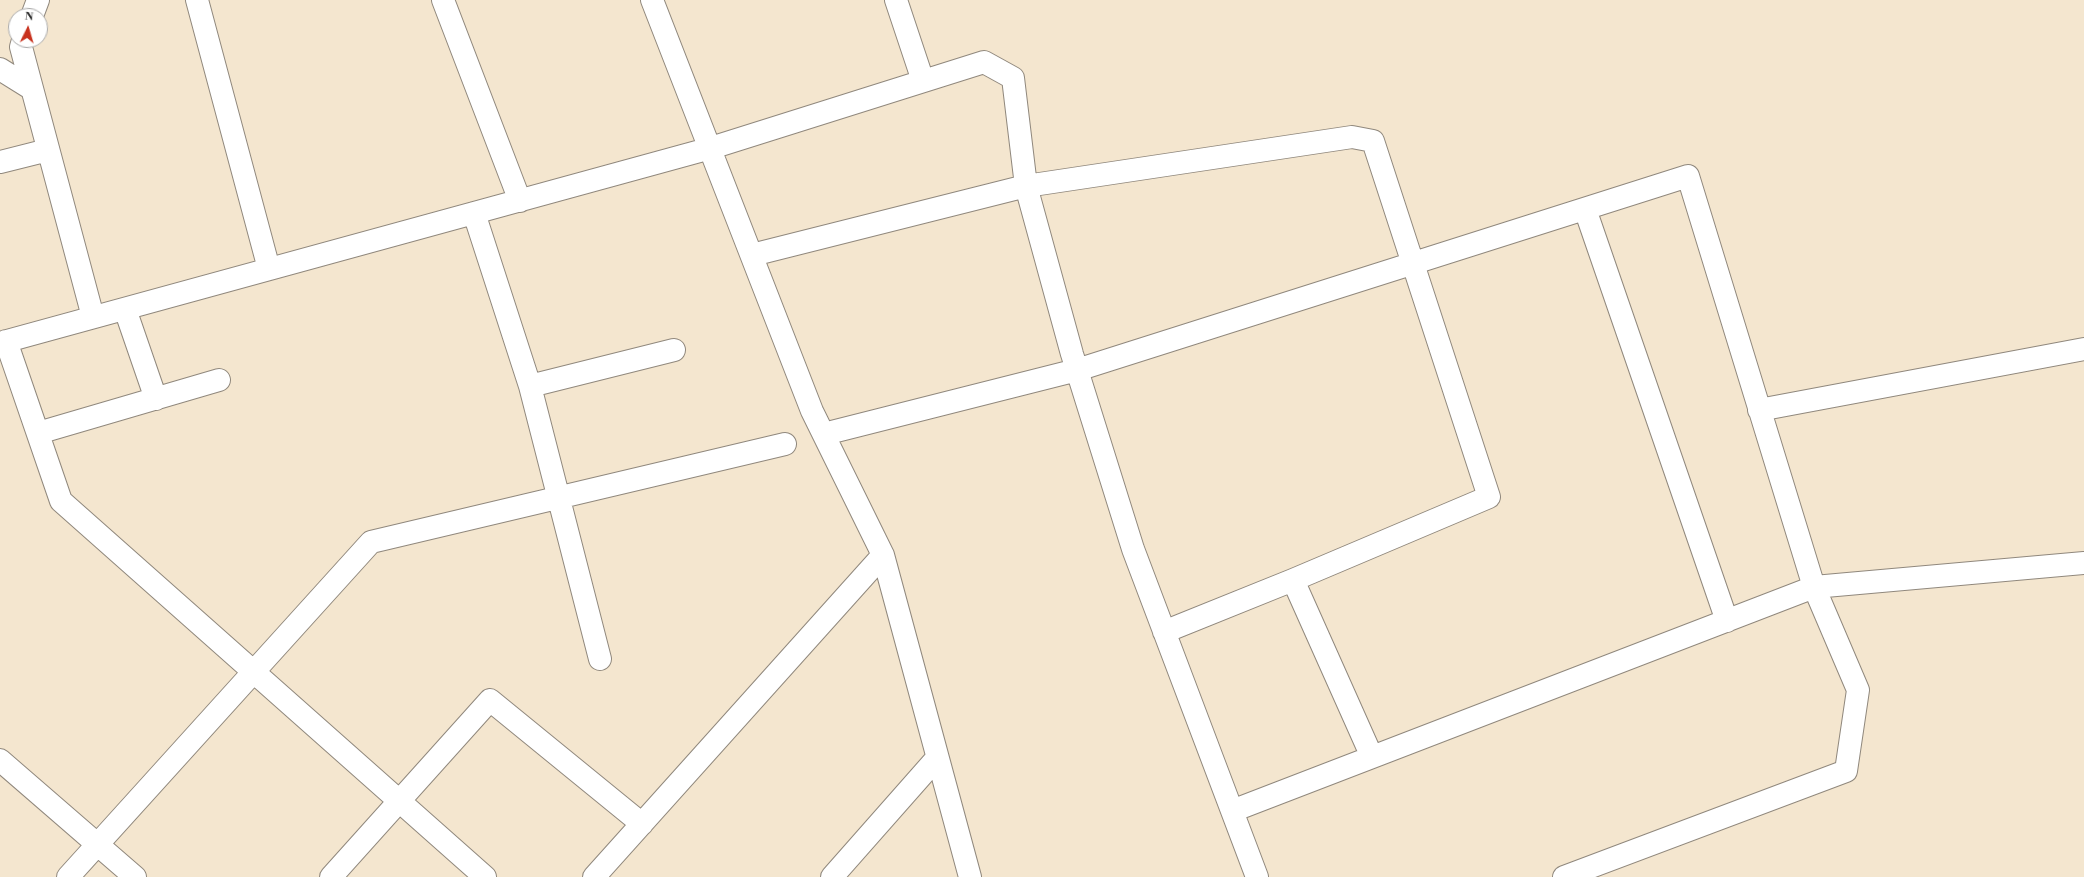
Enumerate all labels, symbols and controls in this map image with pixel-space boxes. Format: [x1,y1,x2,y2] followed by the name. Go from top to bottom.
[8,8,48,48] north arrow
[24,10,34,24] text: N

